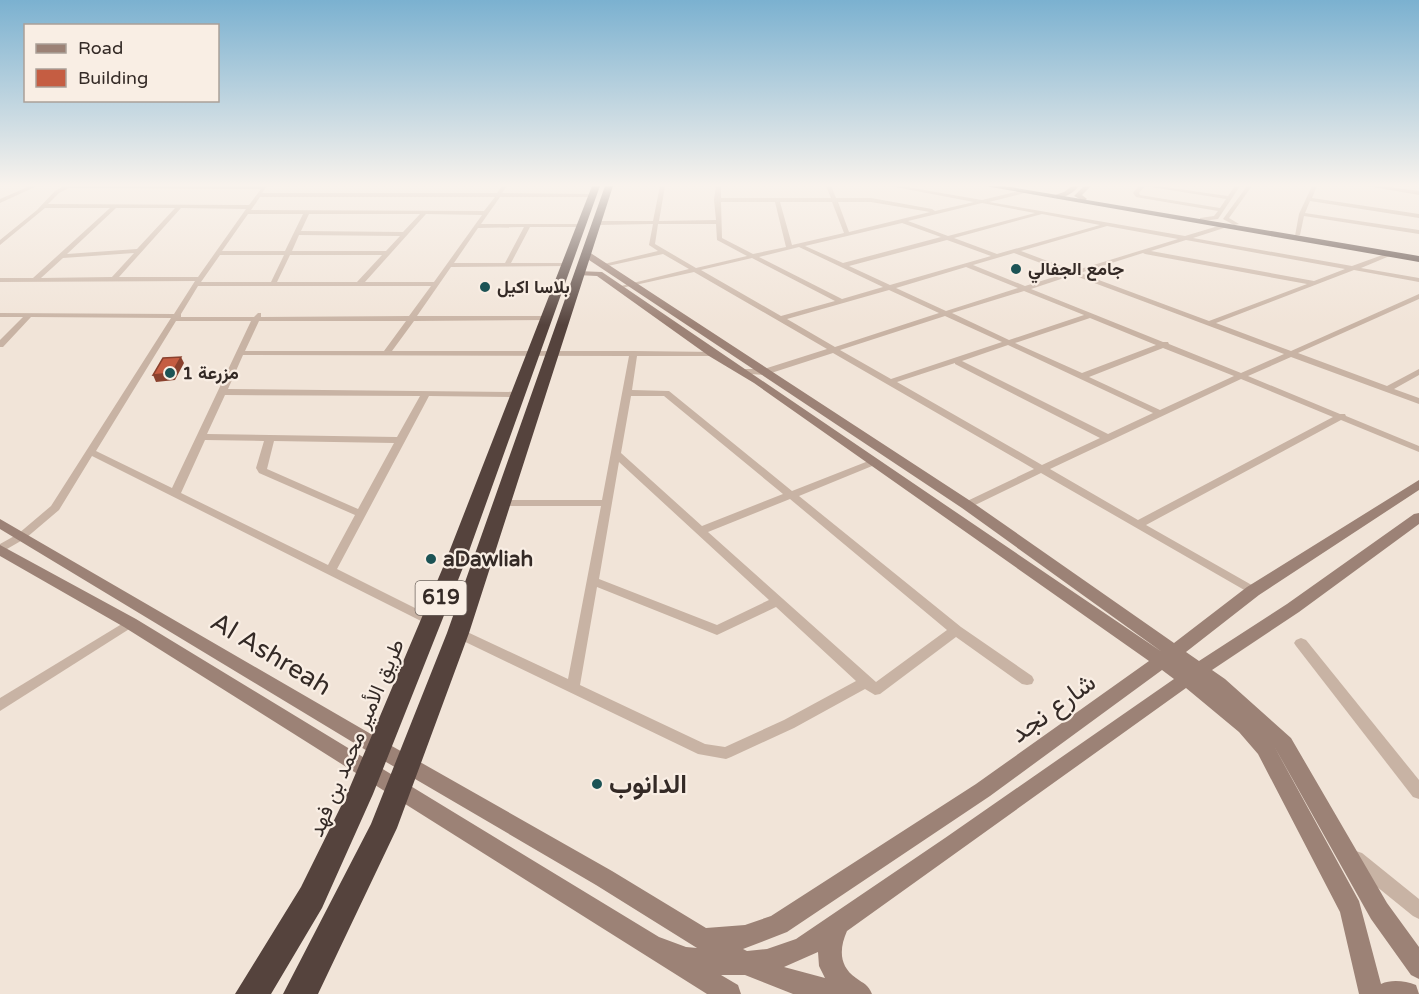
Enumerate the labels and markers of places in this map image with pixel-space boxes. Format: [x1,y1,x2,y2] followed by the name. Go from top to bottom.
[1028,258,1124,284] place label: جامع الجفالي
[1009,262,1023,276] marker: جامع الجفالي
[497,276,570,298] place label: بلاسا اكيل
[478,280,492,294] marker: بلاسا اكيل
[182,362,239,384] place label: مزرعة 1
[163,366,177,380] marker: مزرعة 1
[443,547,533,572] place label: aDawliah
[424,552,438,566] marker: aDawliah
[609,769,687,800] place label: الدانوب
[590,777,604,791] marker: الدانوب

